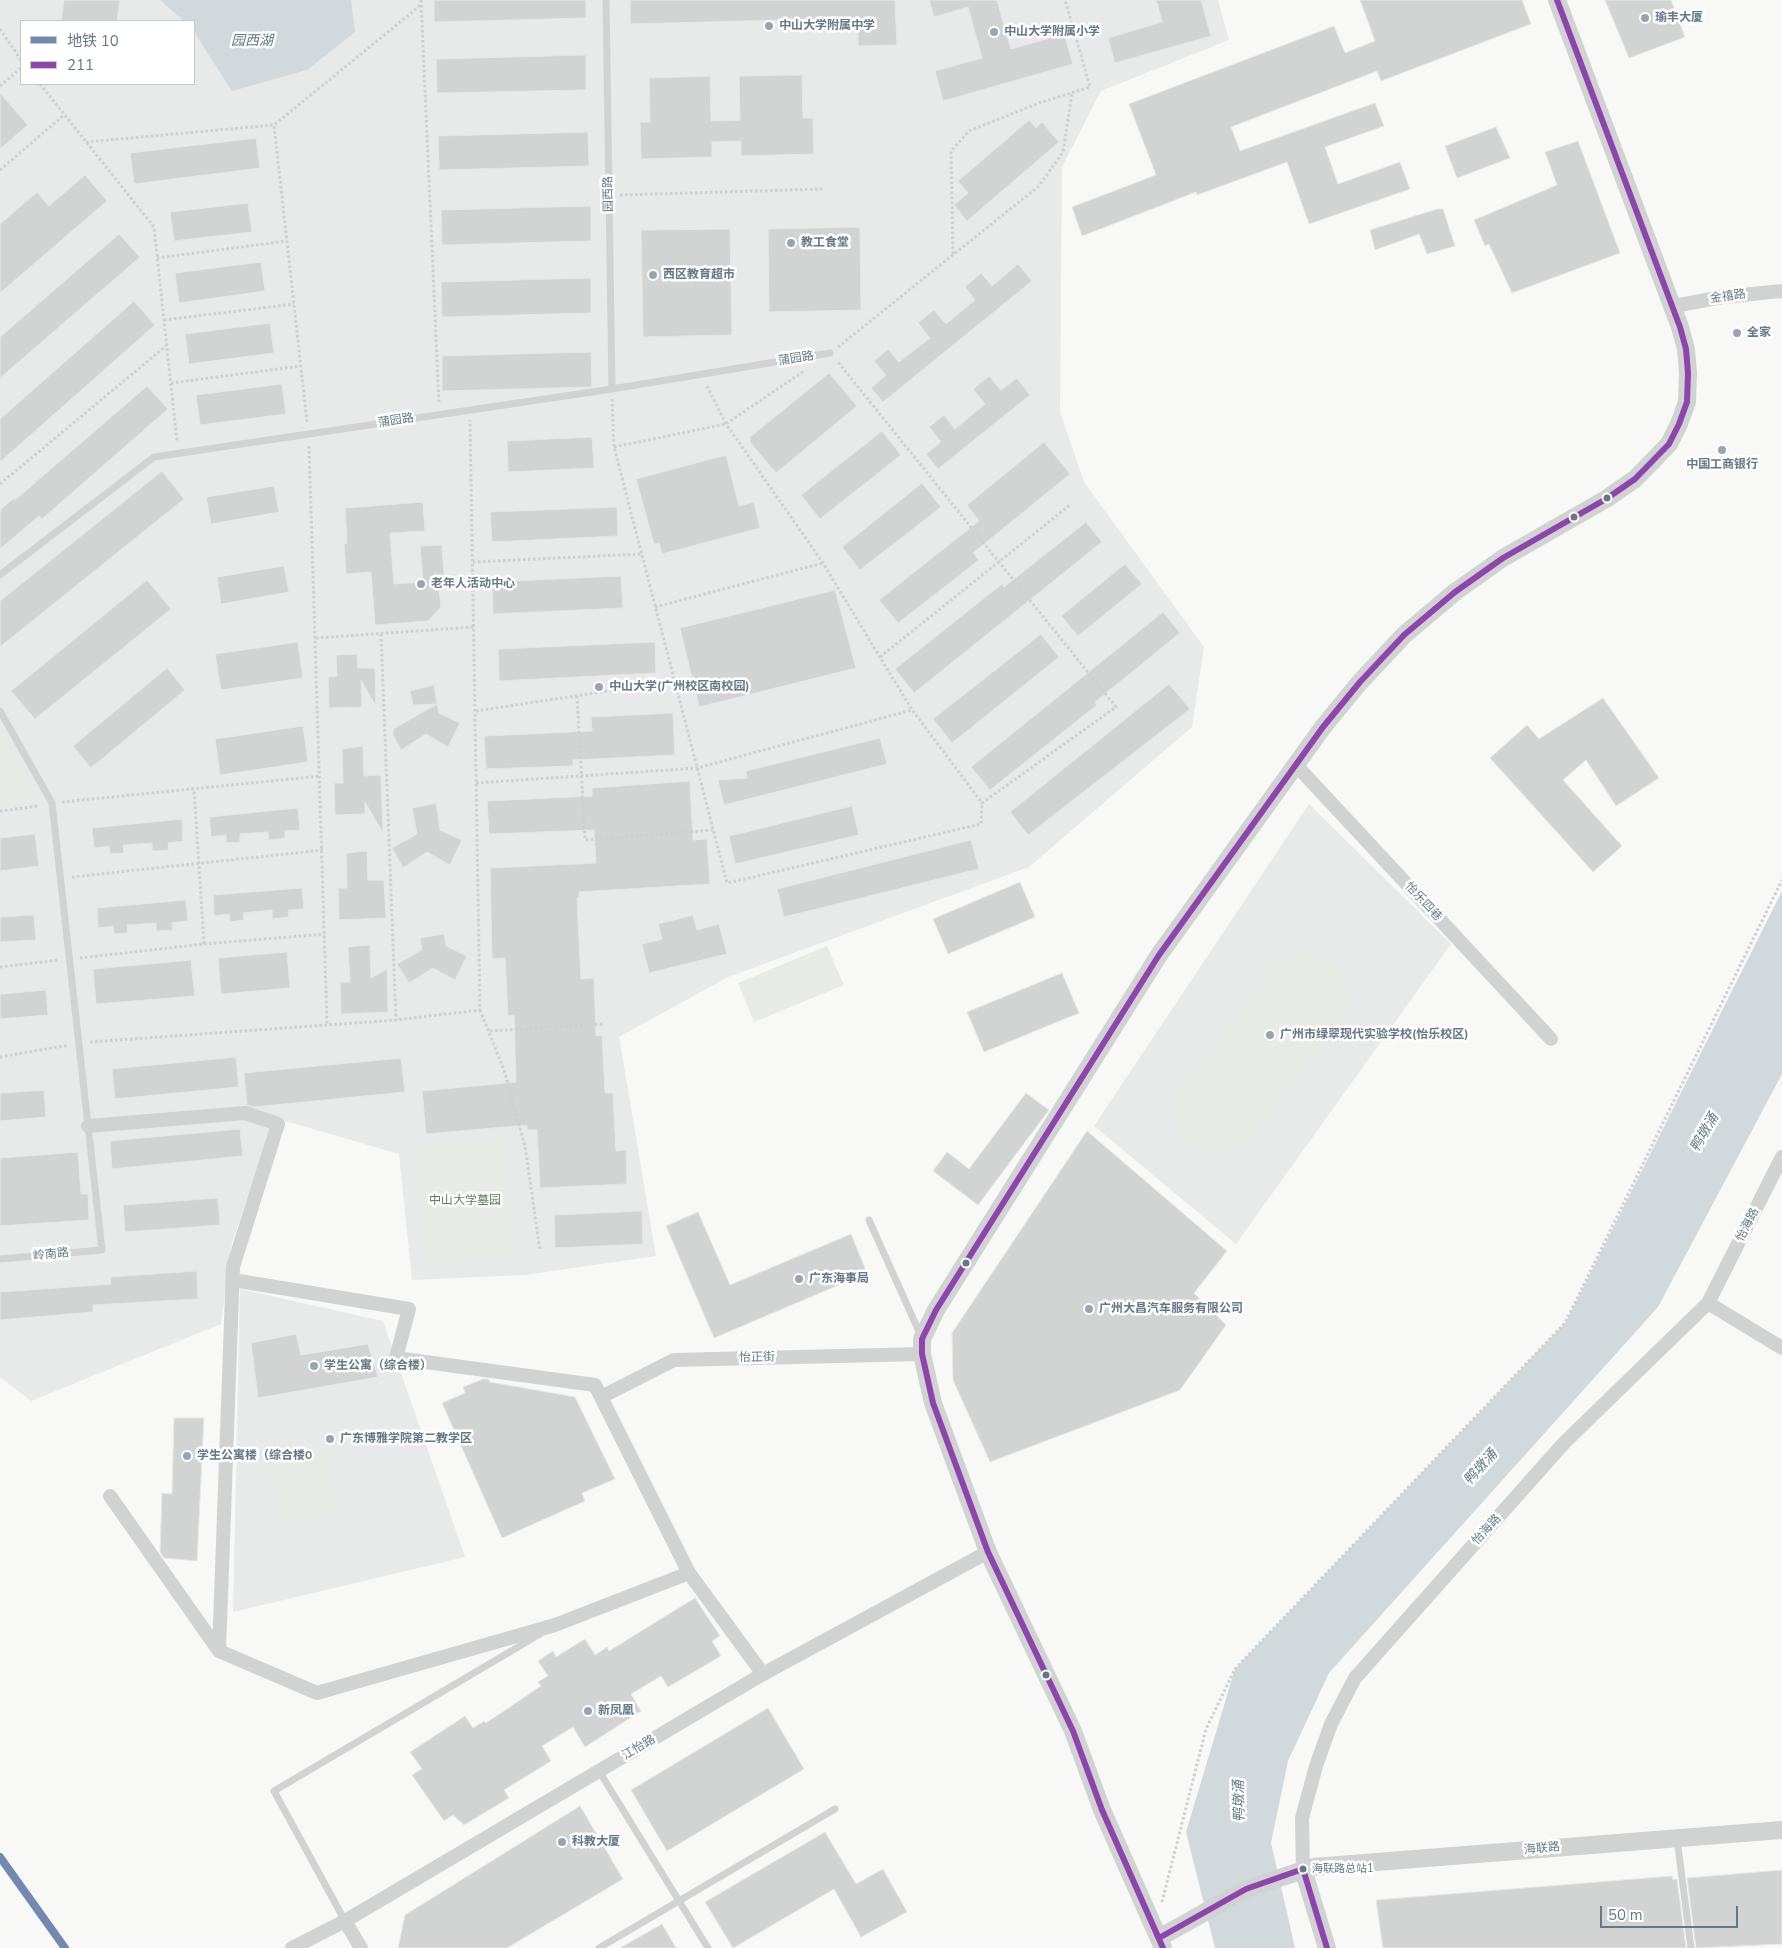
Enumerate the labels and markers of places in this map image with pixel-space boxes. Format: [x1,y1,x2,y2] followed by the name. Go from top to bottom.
[1655,11,1703,25] place label: 瑜丰大厦
[1639,12,1651,24] marker: 瑜丰大厦
[779,19,875,33] place label: 中山大学附属中学
[763,20,775,32] marker: 中山大学附属中学
[1004,25,1100,39] place label: 中山大学附属小学
[988,26,1000,38] marker: 中山大学附属小学
[801,236,849,250] place label: 教工食堂
[785,237,797,249] marker: 教工食堂
[663,268,735,282] place label: 西区教育超市
[647,269,659,281] marker: 西区教育超市
[1747,326,1771,340] place label: 全家
[1731,327,1743,339] marker: 全家
[1716,444,1728,456] marker: 中国工商银行
[1686,458,1758,472] place label: 中国工商银行
[1602,493,1612,503] unlabelled marker
[1569,512,1579,522] unlabelled marker
[431,577,515,591] place label: 老年人活动中心
[415,578,427,590] marker: 老年人活动中心
[609,680,750,694] place label: 中山大学(广州校区南校园)
[593,681,605,693] marker: 中山大学(广州校区南校园)
[1280,1028,1469,1042] place label: 广州市绿翠现代实验学校(怡乐校区)
[1264,1029,1276,1041] marker: 广州市绿翠现代实验学校(怡乐校区)
[961,1258,971,1268] unlabelled marker
[809,1272,869,1286] place label: 广东海事局
[793,1273,805,1285] marker: 广东海事局
[1099,1302,1243,1316] place label: 广州大昌汽车服务有限公司
[1083,1303,1095,1315] marker: 广州大昌汽车服务有限公司
[324,1359,432,1373] place label: 学生公寓（综合楼）
[308,1360,320,1372] marker: 学生公寓（综合楼）
[340,1432,472,1446] place label: 广东博雅学院第二教学区
[324,1433,336,1445] marker: 广东博雅学院第二教学区
[197,1449,312,1463] place label: 学生公寓楼（综合楼0
[181,1450,193,1462] marker: 学生公寓楼（综合楼0
[1041,1670,1051,1680] unlabelled marker
[598,1704,634,1718] place label: 新凤凰
[582,1705,594,1717] marker: 新凤凰
[572,1835,620,1849] place label: 科教大厦
[556,1836,568,1848] marker: 科教大厦
[1312,1862,1374,1876] place label: 海联路总站1
[1298,1864,1308,1874] marker: 海联路总站1

